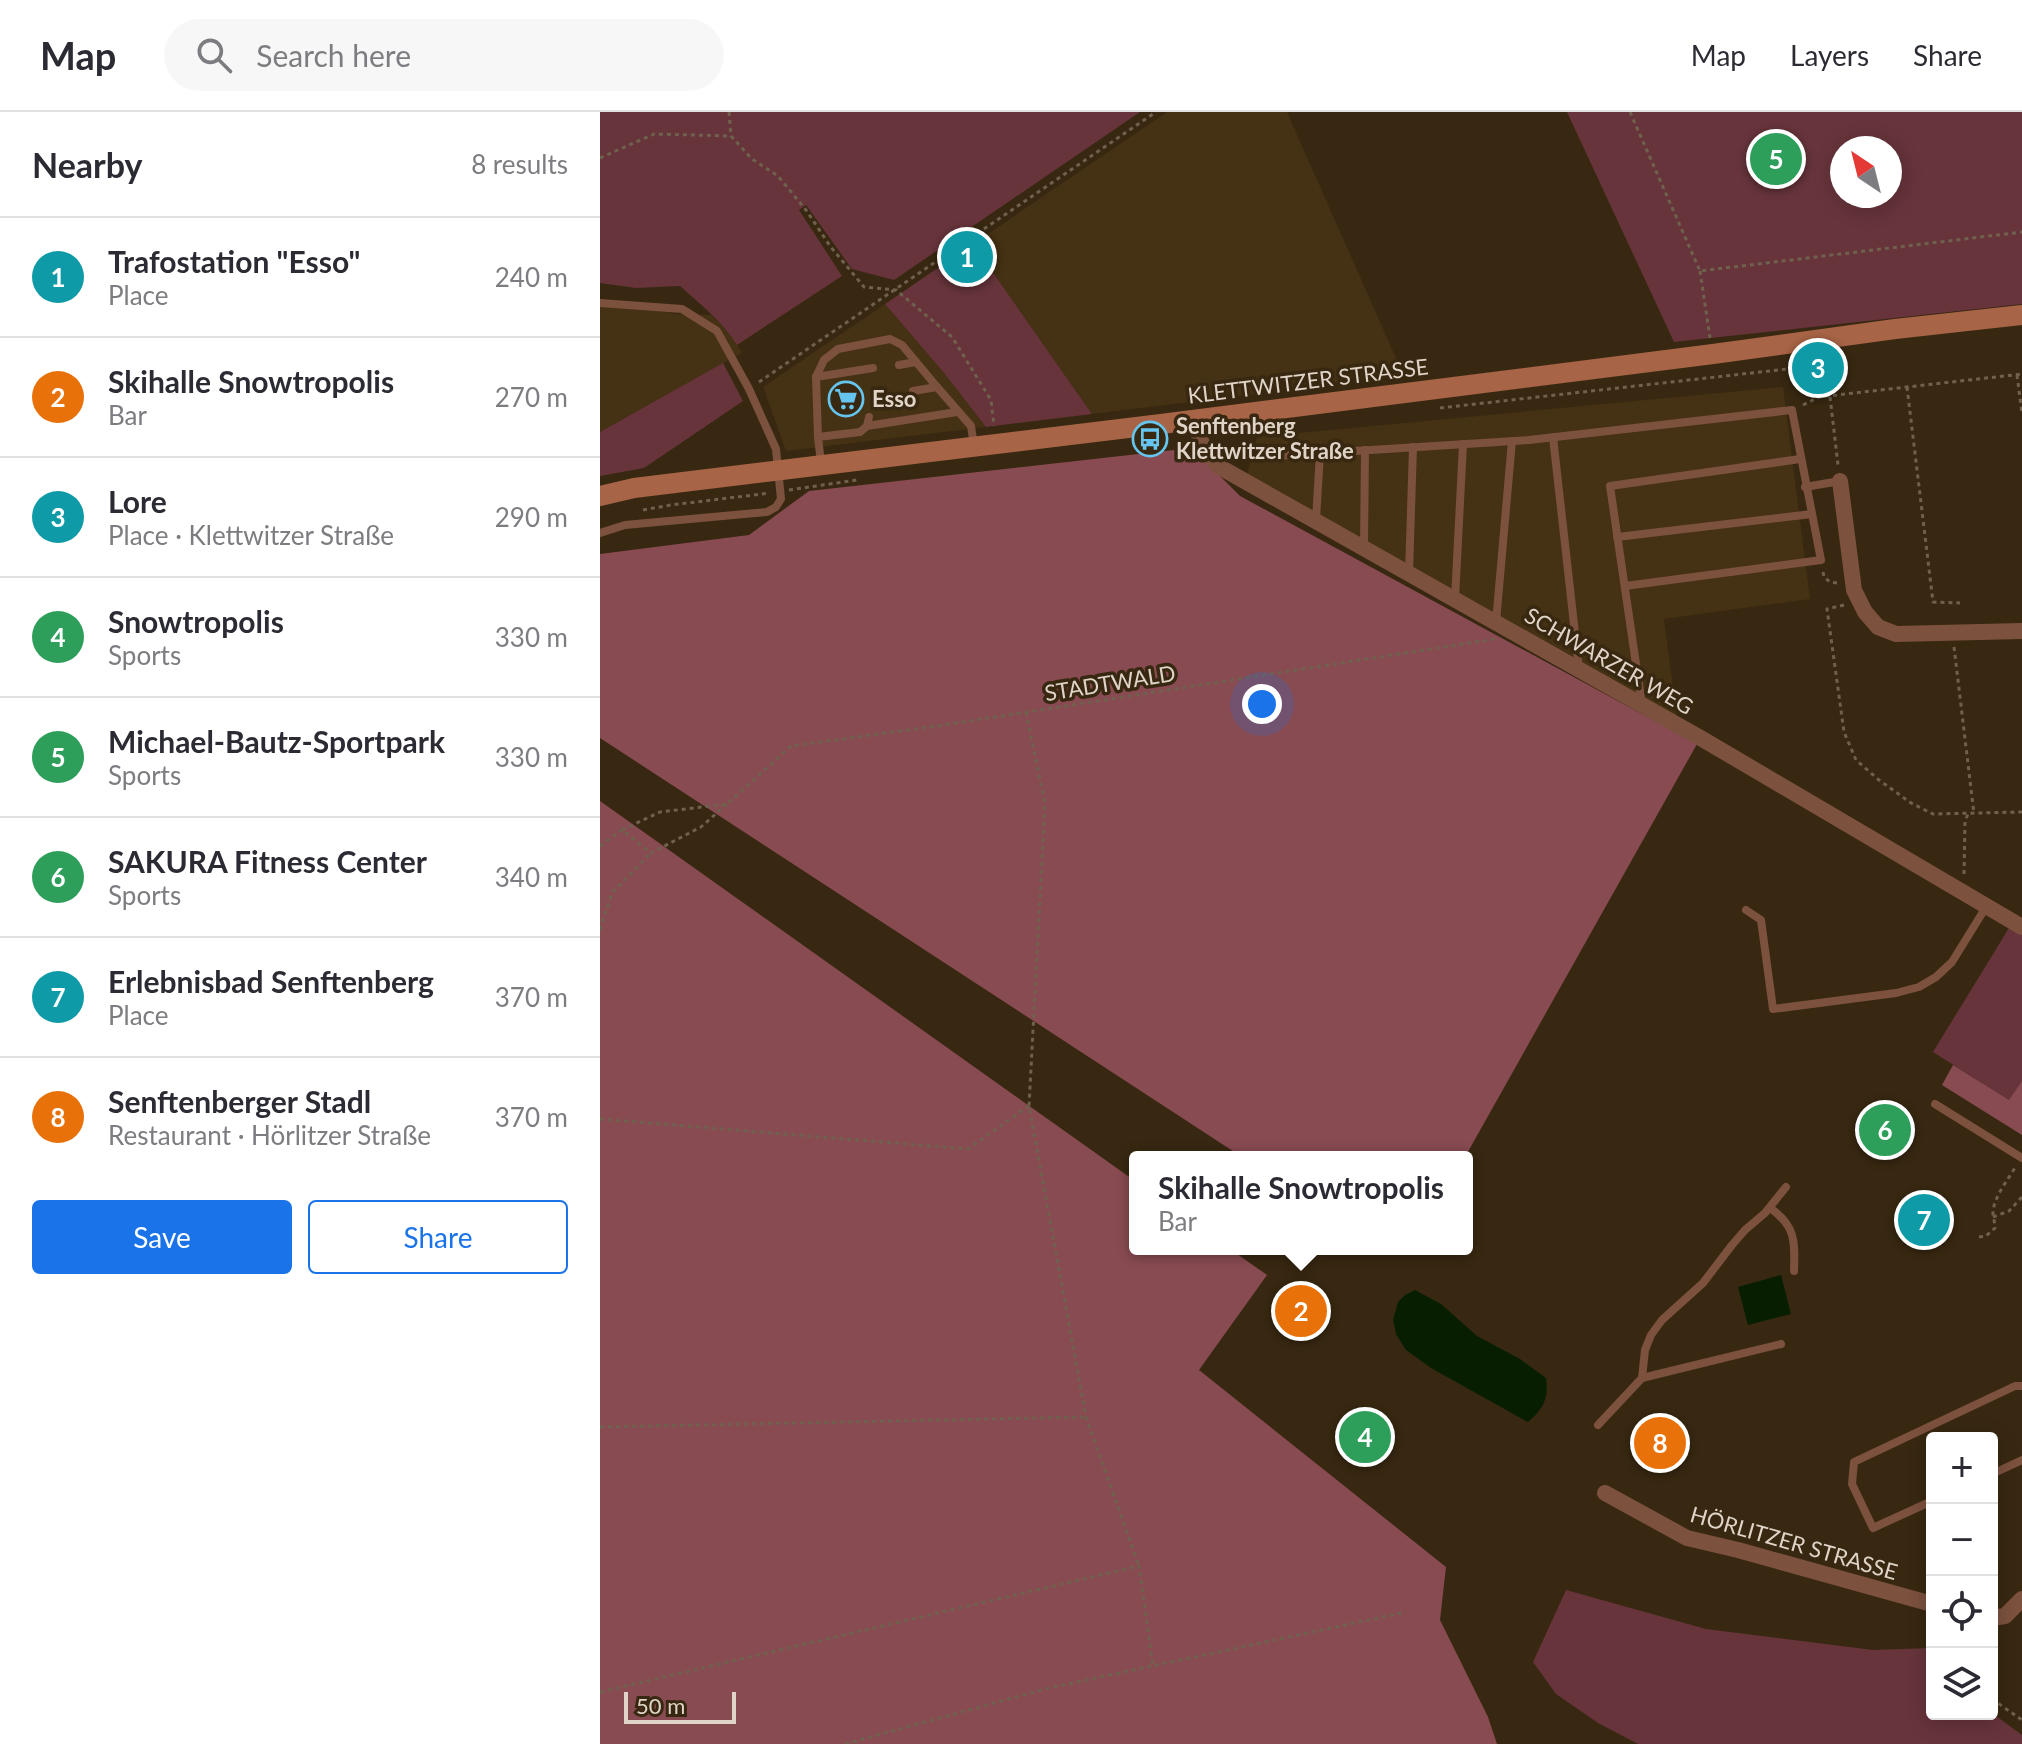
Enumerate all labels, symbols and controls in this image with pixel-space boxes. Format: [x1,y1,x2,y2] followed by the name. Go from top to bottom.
[164,19,724,91] search box
[40,32,116,78] text: Map
[192,33,236,77] icon: search
[256,37,411,73] text: Search here
[1691,38,1746,72] text: Map
[1790,38,1869,72] text: Layers
[1913,38,1982,72] text: Share
[1750,129,1802,189] pin: 5
[1830,136,1902,208] north arrow
[32,144,143,185] text: Nearby
[471,148,568,180] text: 8 results
[941,227,993,287] pin: 1
[108,243,360,279] text: Trafostation "Esso"
[50,261,66,293] text: 1
[495,261,568,293] text: 240 m
[108,279,169,311] text: Place
[1792,338,1844,398] pin: 3
[1186,352,1430,409] street label: KLETTWITZER STRASSE
[108,363,394,399] text: Skihalle Snowtropolis
[827,380,865,418] supermarket icon: Esso
[50,381,66,413] text: 2
[495,381,568,413] text: 270 m
[872,385,916,412] place label: Esso
[108,399,147,431] text: Bar
[1176,412,1354,464] place label: Senftenberg Klettwitzer Straße
[1131,420,1169,458] bus stop icon: Senftenberg Klettwitzer Straße
[108,483,167,519] text: Lore
[50,501,66,533] text: 3
[495,501,568,533] text: 290 m
[108,519,394,551] text: Place · Klettwitzer Straße
[1520,601,1698,720] street label: SCHWARZER WEG
[108,603,284,639] text: Snowtropolis
[50,621,66,653] text: 4
[495,621,568,653] text: 330 m
[108,639,181,671] text: Sports
[1043,659,1177,706] street label: STADTWALD
[1242,684,1282,724] your location
[108,723,445,759] text: Michael-Bautz-Sportpark
[50,741,66,773] text: 5
[495,741,568,773] text: 330 m
[108,759,181,791] text: Sports
[108,843,427,879] text: SAKURA Fitness Center
[50,861,66,893] text: 6
[495,861,568,893] text: 340 m
[108,879,181,911] text: Sports
[108,963,434,999] text: Erlebnisbad Senftenberg
[50,981,66,1013] text: 7
[495,981,568,1013] text: 370 m
[108,999,169,1031] text: Place
[108,1083,371,1119] text: Senftenberger Stadl
[1859,1100,1911,1160] pin: 6
[50,1101,66,1133] text: 8
[495,1101,568,1133] text: 370 m
[108,1119,431,1151] text: Restaurant · Hörlitzer Straße
[1129,1151,1473,1255] popup
[1158,1169,1444,1205] text: Skihalle Snowtropolis
[1898,1190,1950,1250] pin: 7
[32,1200,292,1274] button: Save
[308,1200,568,1274] button: Share
[1158,1205,1197,1237] text: Bar
[1275,1281,1327,1341] pin: 2
[1339,1407,1391,1467] pin: 4
[1634,1413,1686,1473] pin: 8
[1926,1432,1998,1720] map controls
[1926,1432,1998,1504] button: +
[1687,1500,1901,1585] street label: HÖRLITZER STRASSE
[1926,1504,1998,1576] button: −
[1926,1576,1998,1648] button: locate
[1926,1648,1998,1720] button: layers
[624,1688,736,1724] scale bar
[636,1692,685,1719] text: 50 m

